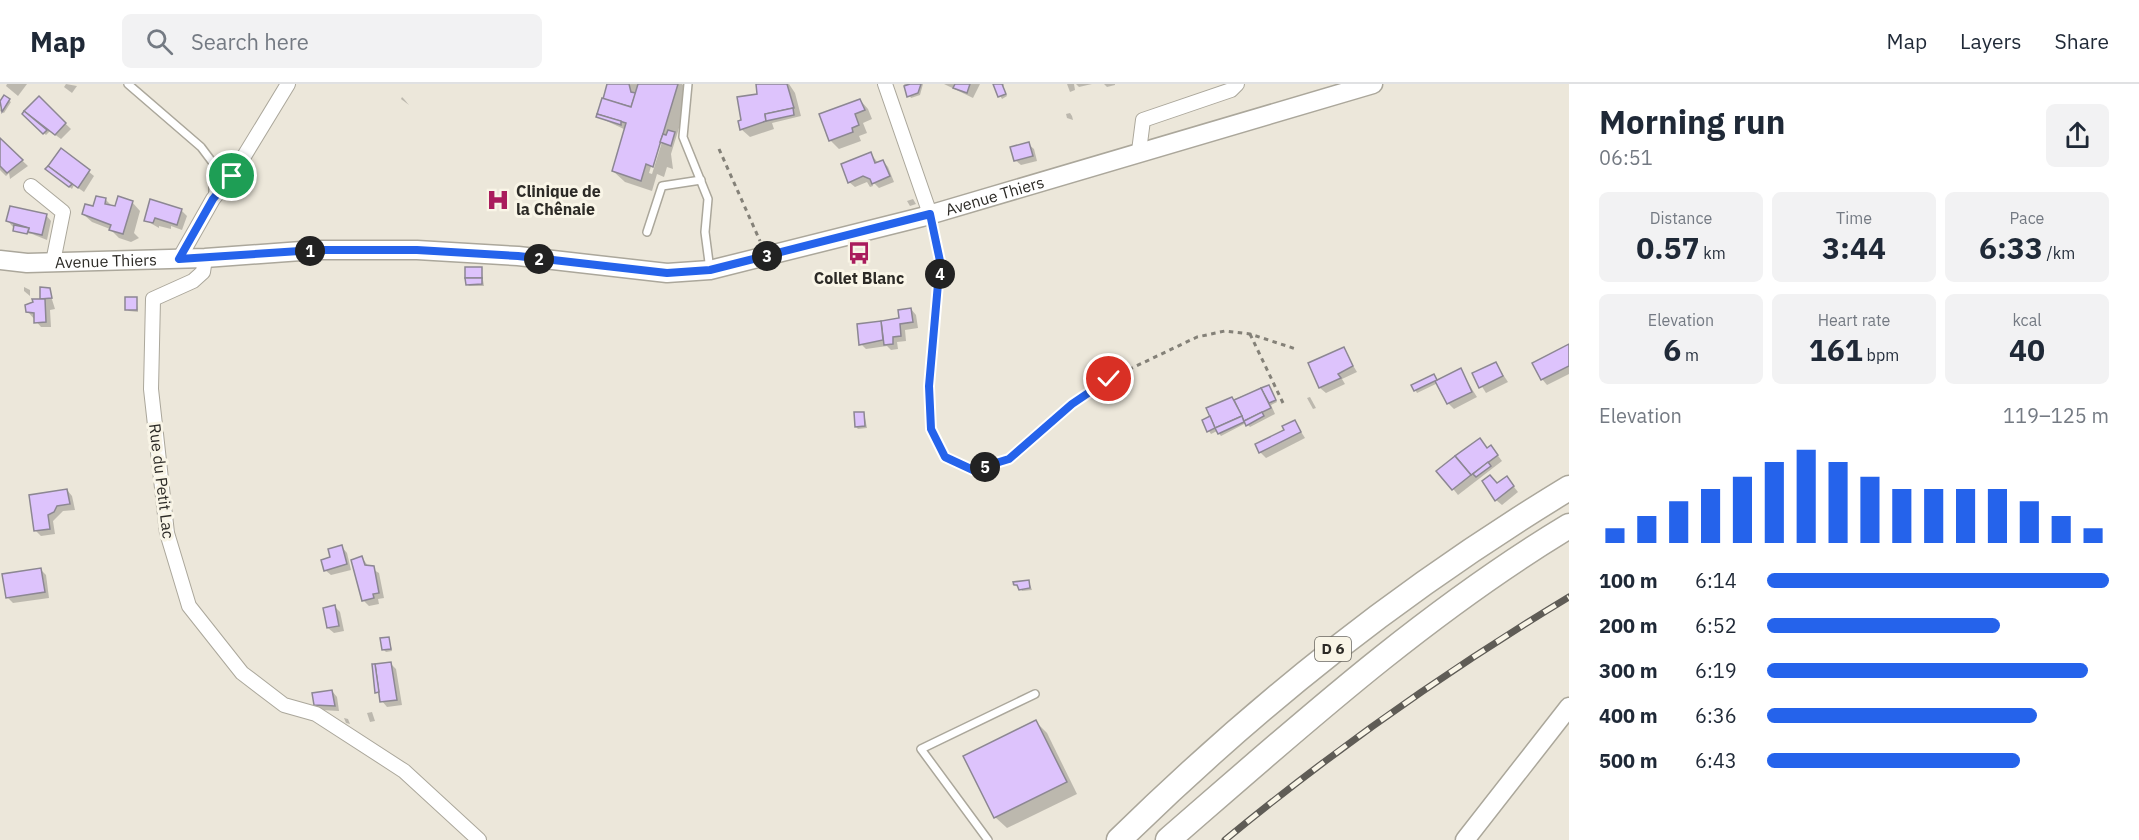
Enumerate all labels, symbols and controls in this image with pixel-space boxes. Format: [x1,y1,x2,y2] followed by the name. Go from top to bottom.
[122,14,542,68] search box
[30,23,86,60] text: Map
[143,25,176,58] icon: search
[191,27,309,56] text: Search here
[1887,27,1927,55] text: Map
[1960,27,2022,55] text: Layers
[2055,27,2109,55] text: Share
[1599,100,1785,143] text: Morning run
[2046,104,2109,167] button: share
[1599,144,1653,171] text: 06:51
[206,150,257,201] pin
[215,159,248,192] icon: arrive
[943,172,1046,220] street label: Avenue Thiers
[516,181,601,219] place label: Clinique de la Chênaie
[485,187,511,213] hospital icon: Clinique de la Chênaie
[1650,208,1712,228] text: Distance
[1836,208,1872,228] text: Time
[2010,208,2044,228] text: Pace
[1636,228,1700,267] text: 0.57
[1822,228,1886,267] text: 3:44
[1979,228,2043,267] text: 6:33
[295,236,325,266] pin: 1
[846,240,872,266] bus stop icon: Collet Blanc
[305,241,315,261] text: 1
[752,241,782,271] pin: 3
[1700,243,1726,263] text: km
[2043,243,2075,263] text: /km
[524,244,554,274] pin: 2
[762,246,772,266] text: 3
[55,249,157,272] street label: Avenue Thiers
[534,249,544,269] text: 2
[925,259,955,289] pin: 4
[935,264,945,284] text: 4
[814,268,904,288] place label: Collet Blanc
[1648,310,1714,330] text: Elevation
[1818,310,1890,330] text: Heart rate
[2012,310,2042,330] text: kcal
[1663,330,1681,369] text: 6
[1809,330,1863,369] text: 161
[2009,330,2045,369] text: 40
[1681,345,1699,365] text: m
[1863,345,1899,365] text: bpm
[1083,353,1134,404] pin
[1092,362,1125,395] icon: check
[1599,402,1682,429] text: Elevation
[2003,402,2109,429] text: 119–125 m
[145,422,179,540] street label: Rue du Petit Lac
[970,452,1000,482] pin: 5
[980,457,990,477] text: 5
[1599,567,1658,594] text: 100 m
[1695,567,1737,594] text: 6:14
[1599,612,1658,639] text: 200 m
[1695,612,1737,639] text: 6:52
[1315,637,1351,661] road number: D 6
[1599,657,1658,684] text: 300 m
[1695,657,1737,684] text: 6:19
[1599,702,1658,729] text: 400 m
[1695,702,1737,729] text: 6:36
[1599,747,1658,774] text: 500 m
[1695,747,1737,774] text: 6:43

